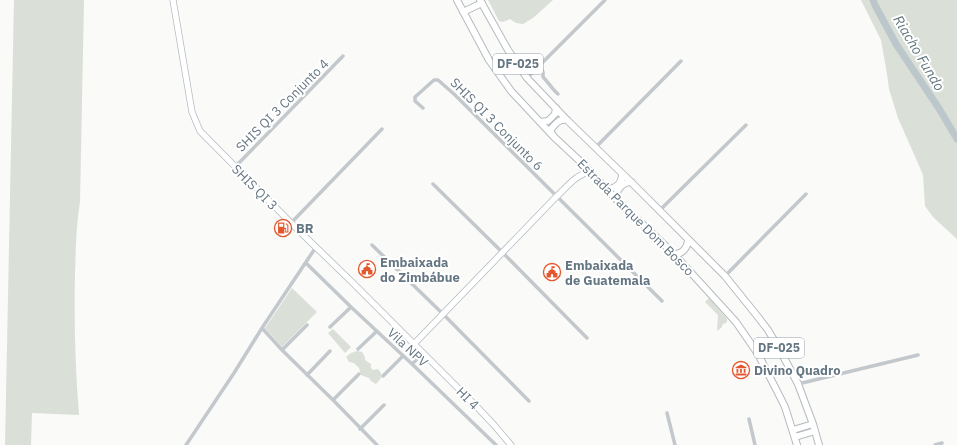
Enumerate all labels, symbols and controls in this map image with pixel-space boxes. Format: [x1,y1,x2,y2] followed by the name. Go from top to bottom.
[889,12,949,94] water label: Riacho Fundo
[493,54,543,74] road number: DF-025
[232,55,332,155] street label: SHIS QI 3 Conjunto 4
[447,74,547,174] street label: SHIS QI 3 Conjunto 6
[574,155,698,279] street label: Estrada Parque Dom Bosco
[228,161,281,214] street label: SHIS QI 3
[273,218,293,238] fuel station icon: BR
[296,220,314,237] place label: BR
[380,254,460,286] place label: Embaixada do Zimbábue
[565,257,650,289] place label: Embaixada de Guatemala
[357,259,377,279] public building icon: Embaixada do Zimbábue
[542,262,562,282] public building icon: Embaixada de Guatemala
[384,324,432,371] street label: Vila NPV
[754,338,804,358] road number: DF-025
[731,360,751,380] museum icon: Divino Quadro
[754,362,841,379] place label: Divino Quadro
[453,383,483,413] street label: HI 4

